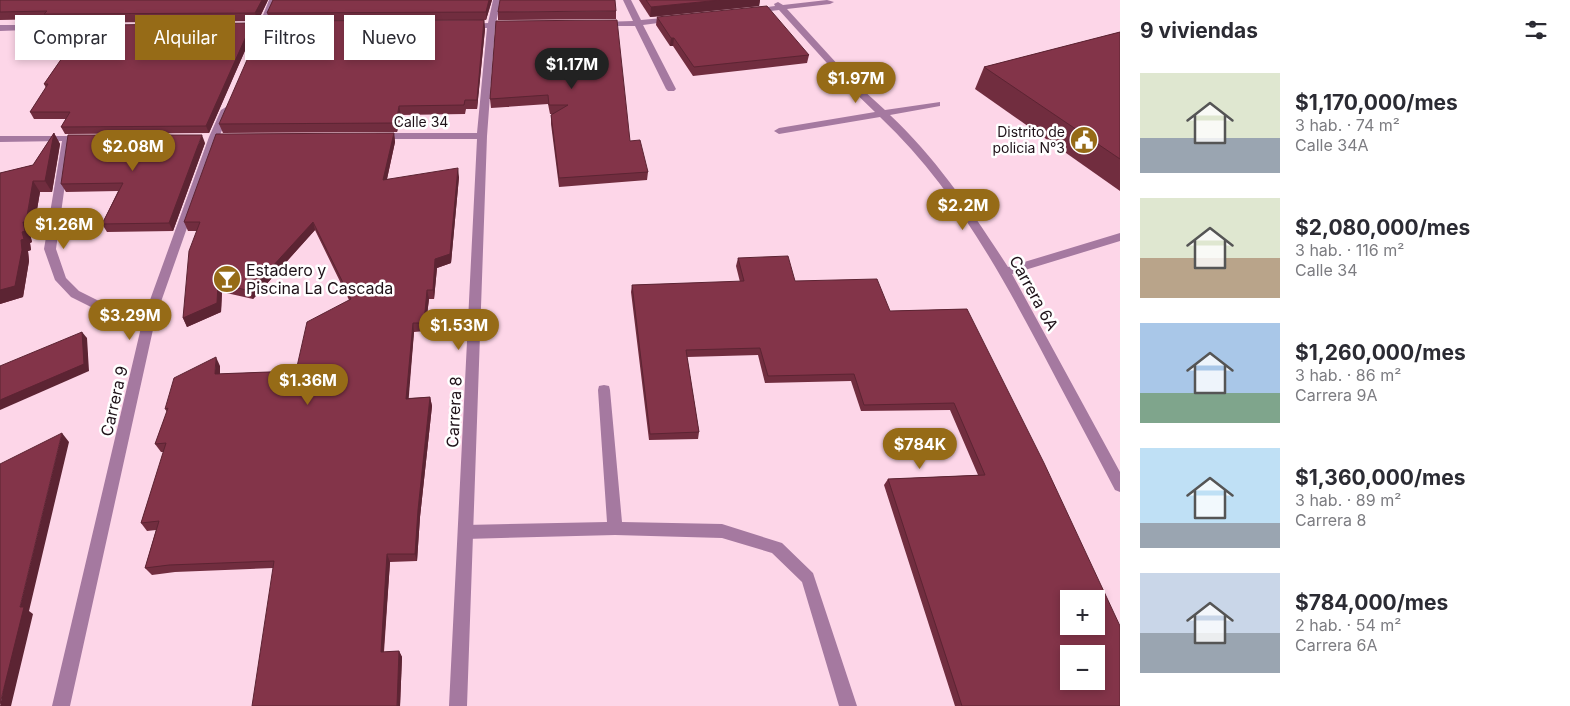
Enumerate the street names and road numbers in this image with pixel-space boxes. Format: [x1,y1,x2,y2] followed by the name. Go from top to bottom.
[394,113,448,130] street label: Calle 34
[1005,252,1063,334] street label: Carrera 6A
[96,364,132,438] street label: Carrera 9
[442,376,466,448] street label: Carrera 8

